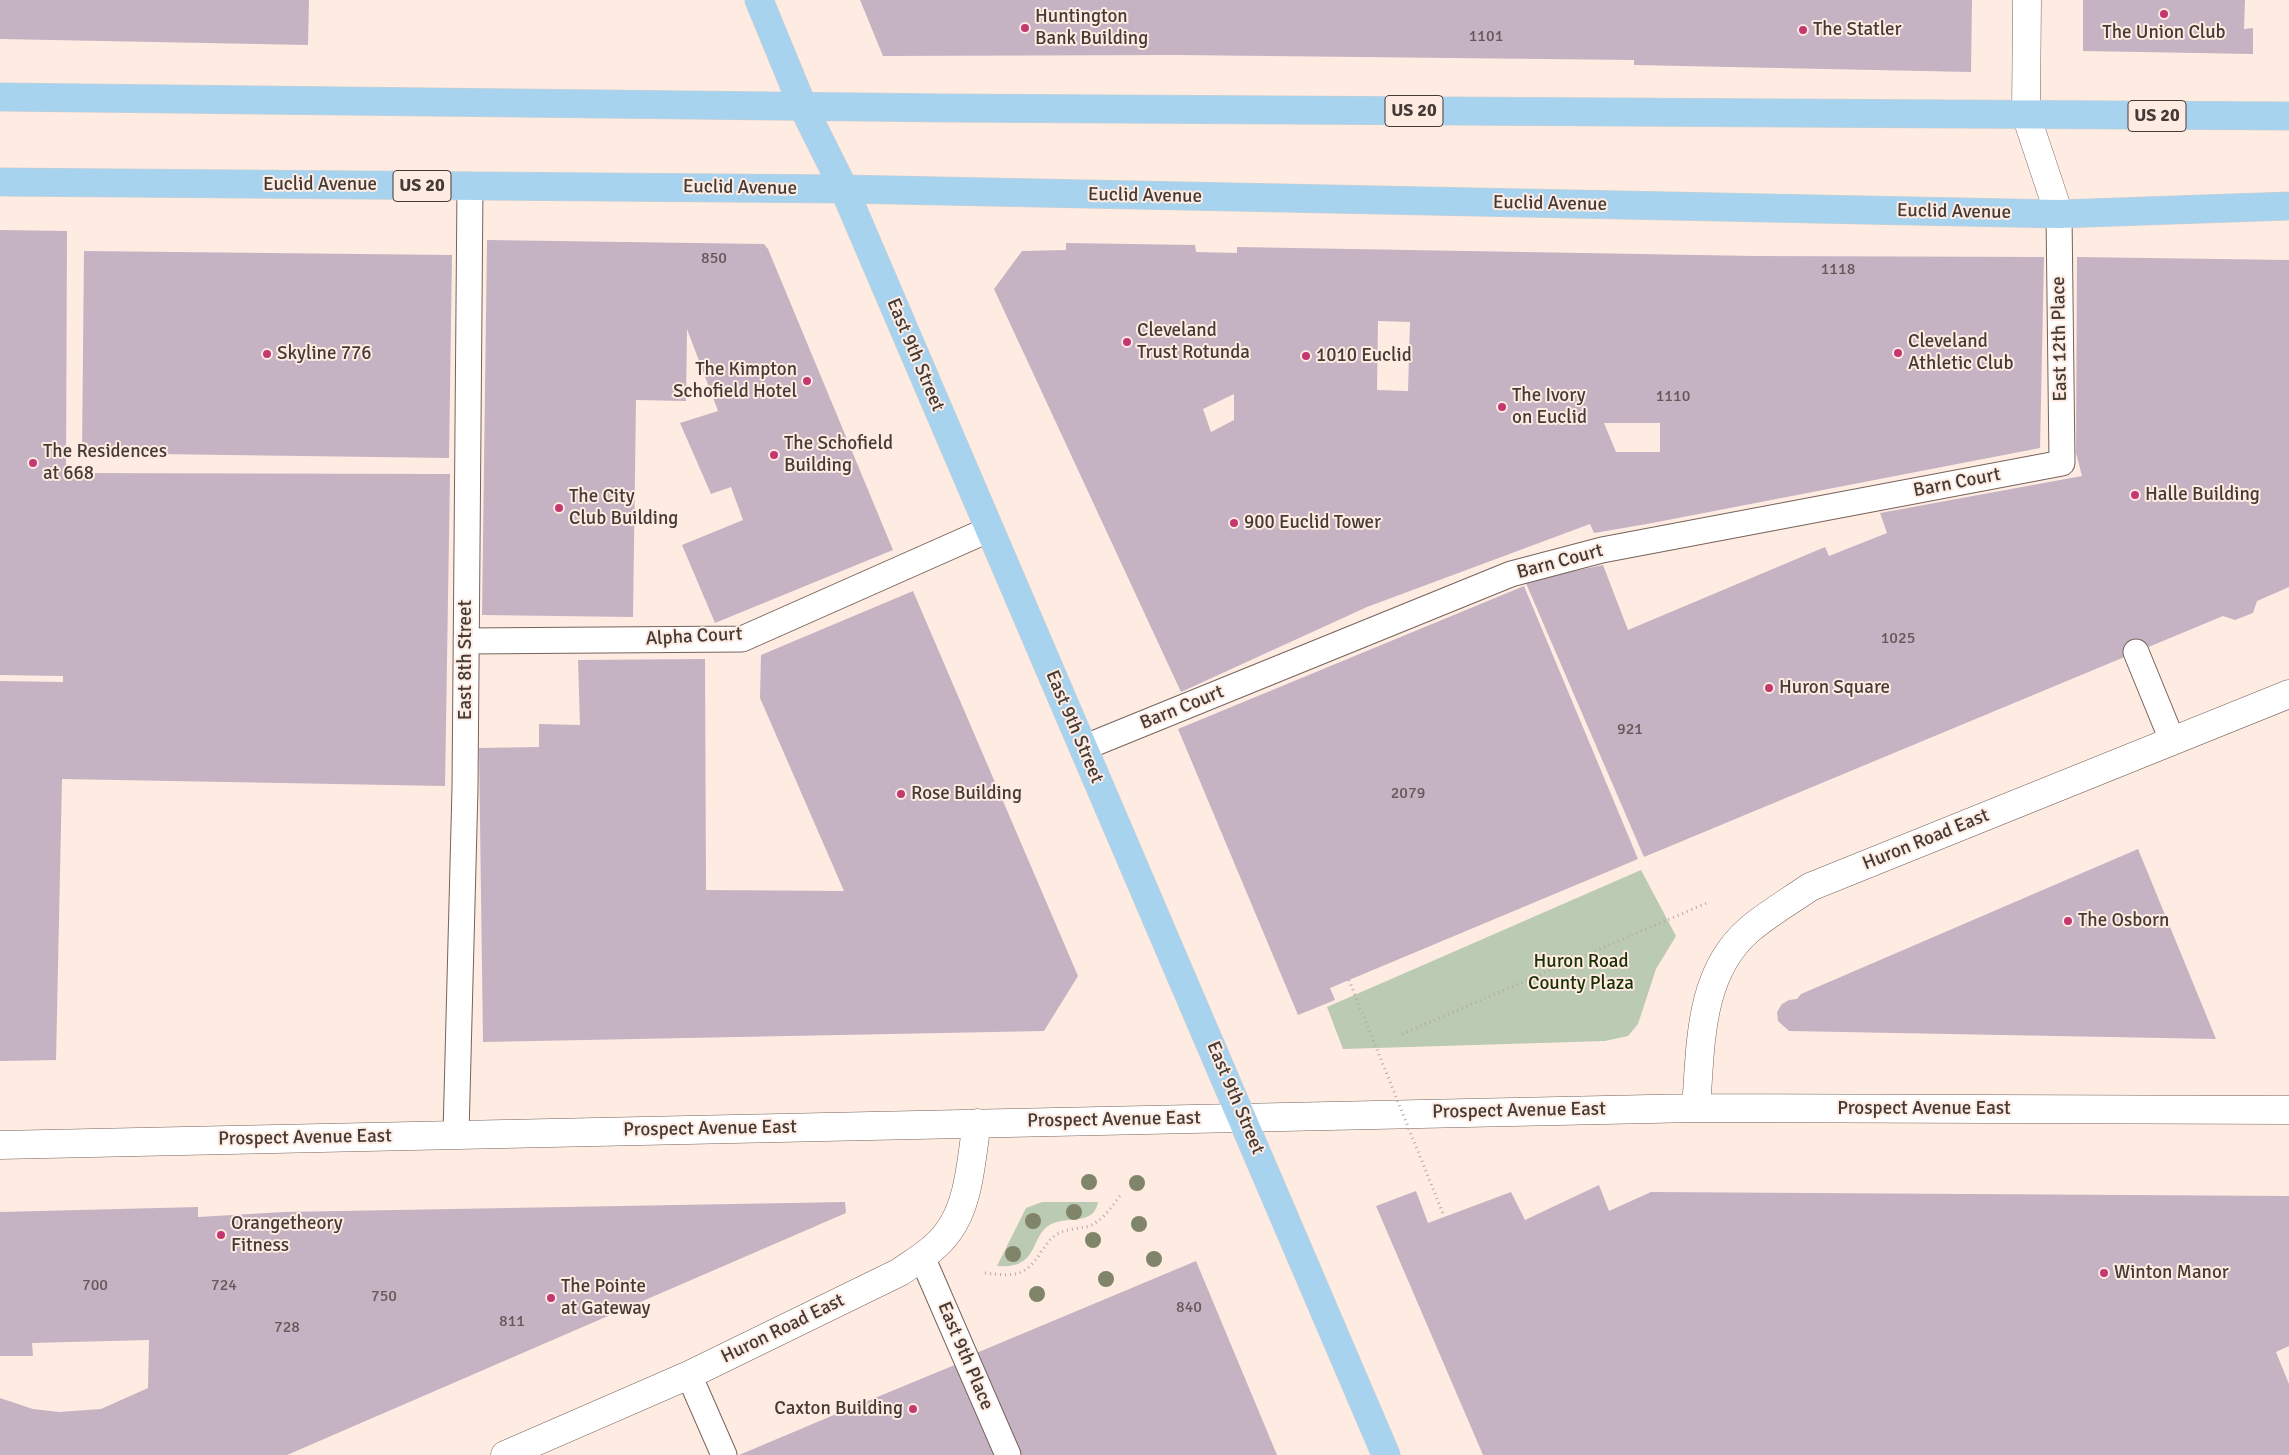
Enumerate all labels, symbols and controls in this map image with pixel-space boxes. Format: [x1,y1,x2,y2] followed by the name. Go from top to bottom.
[1035,6,1148,50] place label: Huntington Bank Building
[2158,8,2170,20] marker: The Union Club
[1813,19,1902,41] place label: The Statler
[1019,22,1031,34] marker: Huntington Bank Building
[2102,22,2226,44] place label: The Union Club
[1797,24,1809,36] marker: The Statler
[1469,27,1503,47] house number: 1101
[1385,95,1443,126] road number: US 20
[2128,100,2186,132] road number: US 20
[393,170,451,202] road number: US 20
[263,174,377,196] street label: Euclid Avenue
[683,176,797,200] street label: Euclid Avenue
[1088,184,1202,208] street label: Euclid Avenue
[1493,192,1607,216] street label: Euclid Avenue
[1897,200,2011,224] street label: Euclid Avenue
[701,249,727,269] house number: 850
[1821,260,1855,280] house number: 1118
[2048,276,2072,402] street label: East 12th Place
[881,295,949,415] street label: East 9th Street
[1137,320,1250,364] place label: Cleveland Trust Rotunda
[1908,331,2014,375] place label: Cleveland Athletic Club
[1121,336,1133,348] marker: Cleveland Trust Rotunda
[277,343,371,365] place label: Skyline 776
[1316,345,1412,367] place label: 1010 Euclid
[1892,347,1904,359] marker: Cleveland Athletic Club
[261,348,273,360] marker: Skyline 776
[1300,350,1312,362] marker: 1010 Euclid
[673,359,797,403] place label: The Kimpton Schofield Hotel
[801,375,813,387] marker: The Kimpton Schofield Hotel
[1512,385,1587,429] place label: The Ivory on Euclid
[1656,387,1690,407] house number: 1110
[1496,401,1508,413] marker: The Ivory on Euclid
[784,433,893,477] place label: The Schofield Building
[43,441,167,485] place label: The Residences at 668
[768,449,780,461] marker: The Schofield Building
[27,457,39,469] marker: The Residences at 668
[1911,463,2003,503] street label: Barn Court
[2145,484,2260,506] place label: Halle Building
[569,486,678,530] place label: The City Club Building
[2129,489,2141,501] marker: Halle Building
[553,502,565,514] marker: The City Club Building
[1244,512,1381,534] place label: 900 Euclid Tower
[1228,517,1240,529] marker: 900 Euclid Tower
[1514,540,1606,584] street label: Barn Court
[455,600,477,720] street label: East 8th Street
[645,623,743,651] street label: Alpha Court
[1881,629,1915,649] house number: 1025
[1040,667,1108,787] street label: East 9th Street
[1779,677,1890,699] place label: Huron Square
[1137,681,1227,735] street label: Barn Court
[1763,682,1775,694] marker: Huron Square
[1617,720,1643,740] house number: 921
[911,783,1022,805] place label: Rose Building
[1391,784,1425,804] house number: 2079
[895,788,907,800] marker: Rose Building
[1859,804,1993,876] street label: Huron Road East
[2078,910,2169,932] place label: The Osborn
[2062,915,2074,927] marker: The Osborn
[1528,951,1634,995] park label: Huron Road County Plaza
[1201,1038,1269,1158] street label: East 9th Street
[1432,1098,1606,1124] street label: Prospect Avenue East
[1837,1098,2011,1120] street label: Prospect Avenue East
[1027,1107,1201,1133] street label: Prospect Avenue East
[623,1116,797,1142] street label: Prospect Avenue East
[218,1125,392,1151] street label: Prospect Avenue East
[231,1213,343,1257] place label: Orangetheory Fitness
[215,1229,227,1241] marker: Orangetheory Fitness
[2114,1262,2229,1284] place label: Winton Manor
[2098,1267,2110,1279] marker: Winton Manor
[82,1276,108,1296] house number: 700
[211,1276,237,1296] house number: 724
[561,1276,650,1320] place label: The Pointe at Gateway
[371,1287,397,1307] house number: 750
[718,1289,848,1369] street label: Huron Road East
[545,1292,557,1304] marker: The Pointe at Gateway
[1176,1298,1202,1318] house number: 840
[932,1299,998,1413] street label: East 9th Place
[499,1312,525,1332] house number: 811
[274,1318,300,1338] house number: 728
[774,1398,903,1420] place label: Caxton Building
[907,1403,919,1415] marker: Caxton Building

